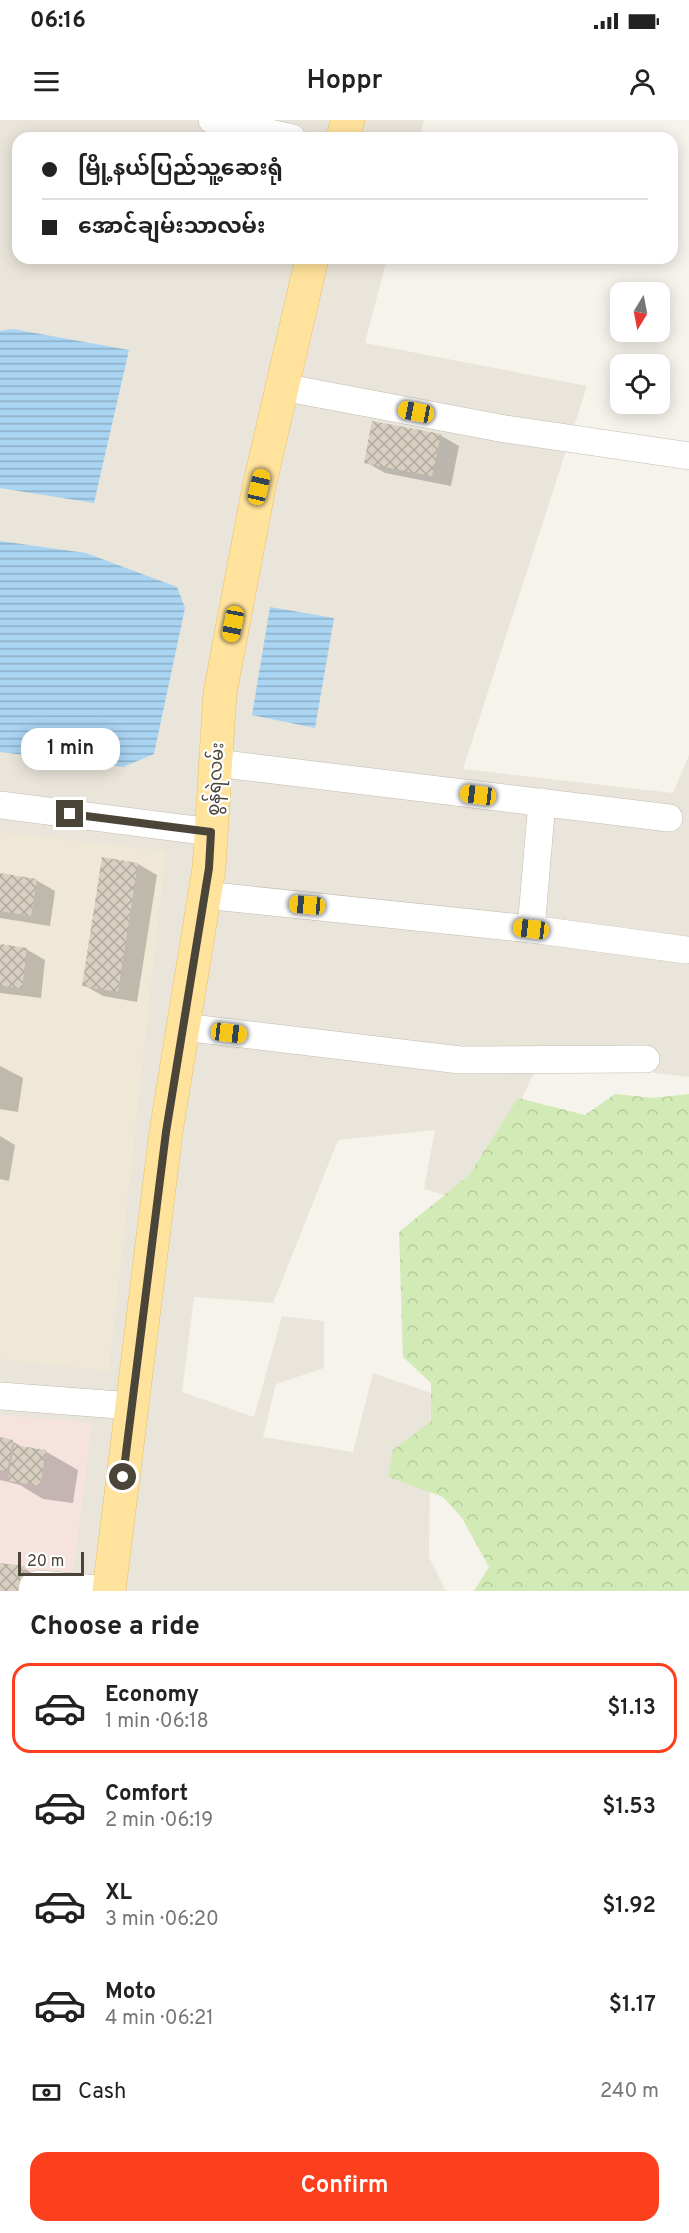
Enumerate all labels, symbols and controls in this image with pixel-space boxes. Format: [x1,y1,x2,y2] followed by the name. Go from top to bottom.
[30,8,86,35] text: 06:16
[307,64,382,98] text: Hoppr
[30,65,63,98] icon: menu
[626,65,659,98] icon: person
[78,156,283,183] text: မြို့နယ်ပြည်သူ့ဆေးရုံ
[78,214,265,241] text: အောင်ချမ်းသာလမ်း
[610,282,670,342] north arrow
[610,282,670,414] map controls
[610,354,670,414] button: locate
[397,400,435,424] car
[246,467,272,507] car
[221,605,245,643] car
[20,727,119,769] callout: 1 min
[47,736,94,762] text: 1 min
[199,741,233,817] street label: စွန်ရဲလမ်း
[459,784,497,806] car
[56,800,83,827] route end
[288,894,326,916] car
[512,918,550,940] car
[210,1022,248,1044] car
[109,1463,136,1490] route start
[18,1549,84,1576] scale bar
[27,1552,64,1572] text: 20 m
[30,1610,200,1644] text: Choose a ride
[33,1681,87,1735] icon: car
[105,1682,199,1709] text: Economy
[607,1695,656,1722] text: $1.13
[105,1709,209,1735] text: 1 min · 06:18
[33,1780,87,1834] icon: car
[105,1781,188,1808] text: Comfort
[602,1794,656,1821] text: $1.53
[105,1808,213,1834] text: 2 min · 06:19
[33,1879,87,1933] icon: car
[105,1880,132,1907] text: XL
[602,1893,656,1920] text: $1.92
[105,1907,219,1933] text: 3 min · 06:20
[33,1978,87,2032] icon: car
[105,1979,156,2006] text: Moto
[609,1992,656,2019] text: $1.17
[105,2006,214,2032] text: 4 min · 06:21
[30,2076,63,2109] icon: cash
[78,2079,127,2106] text: Cash
[600,2079,659,2105] text: 240 m
[30,2152,659,2221] button: Confirm

